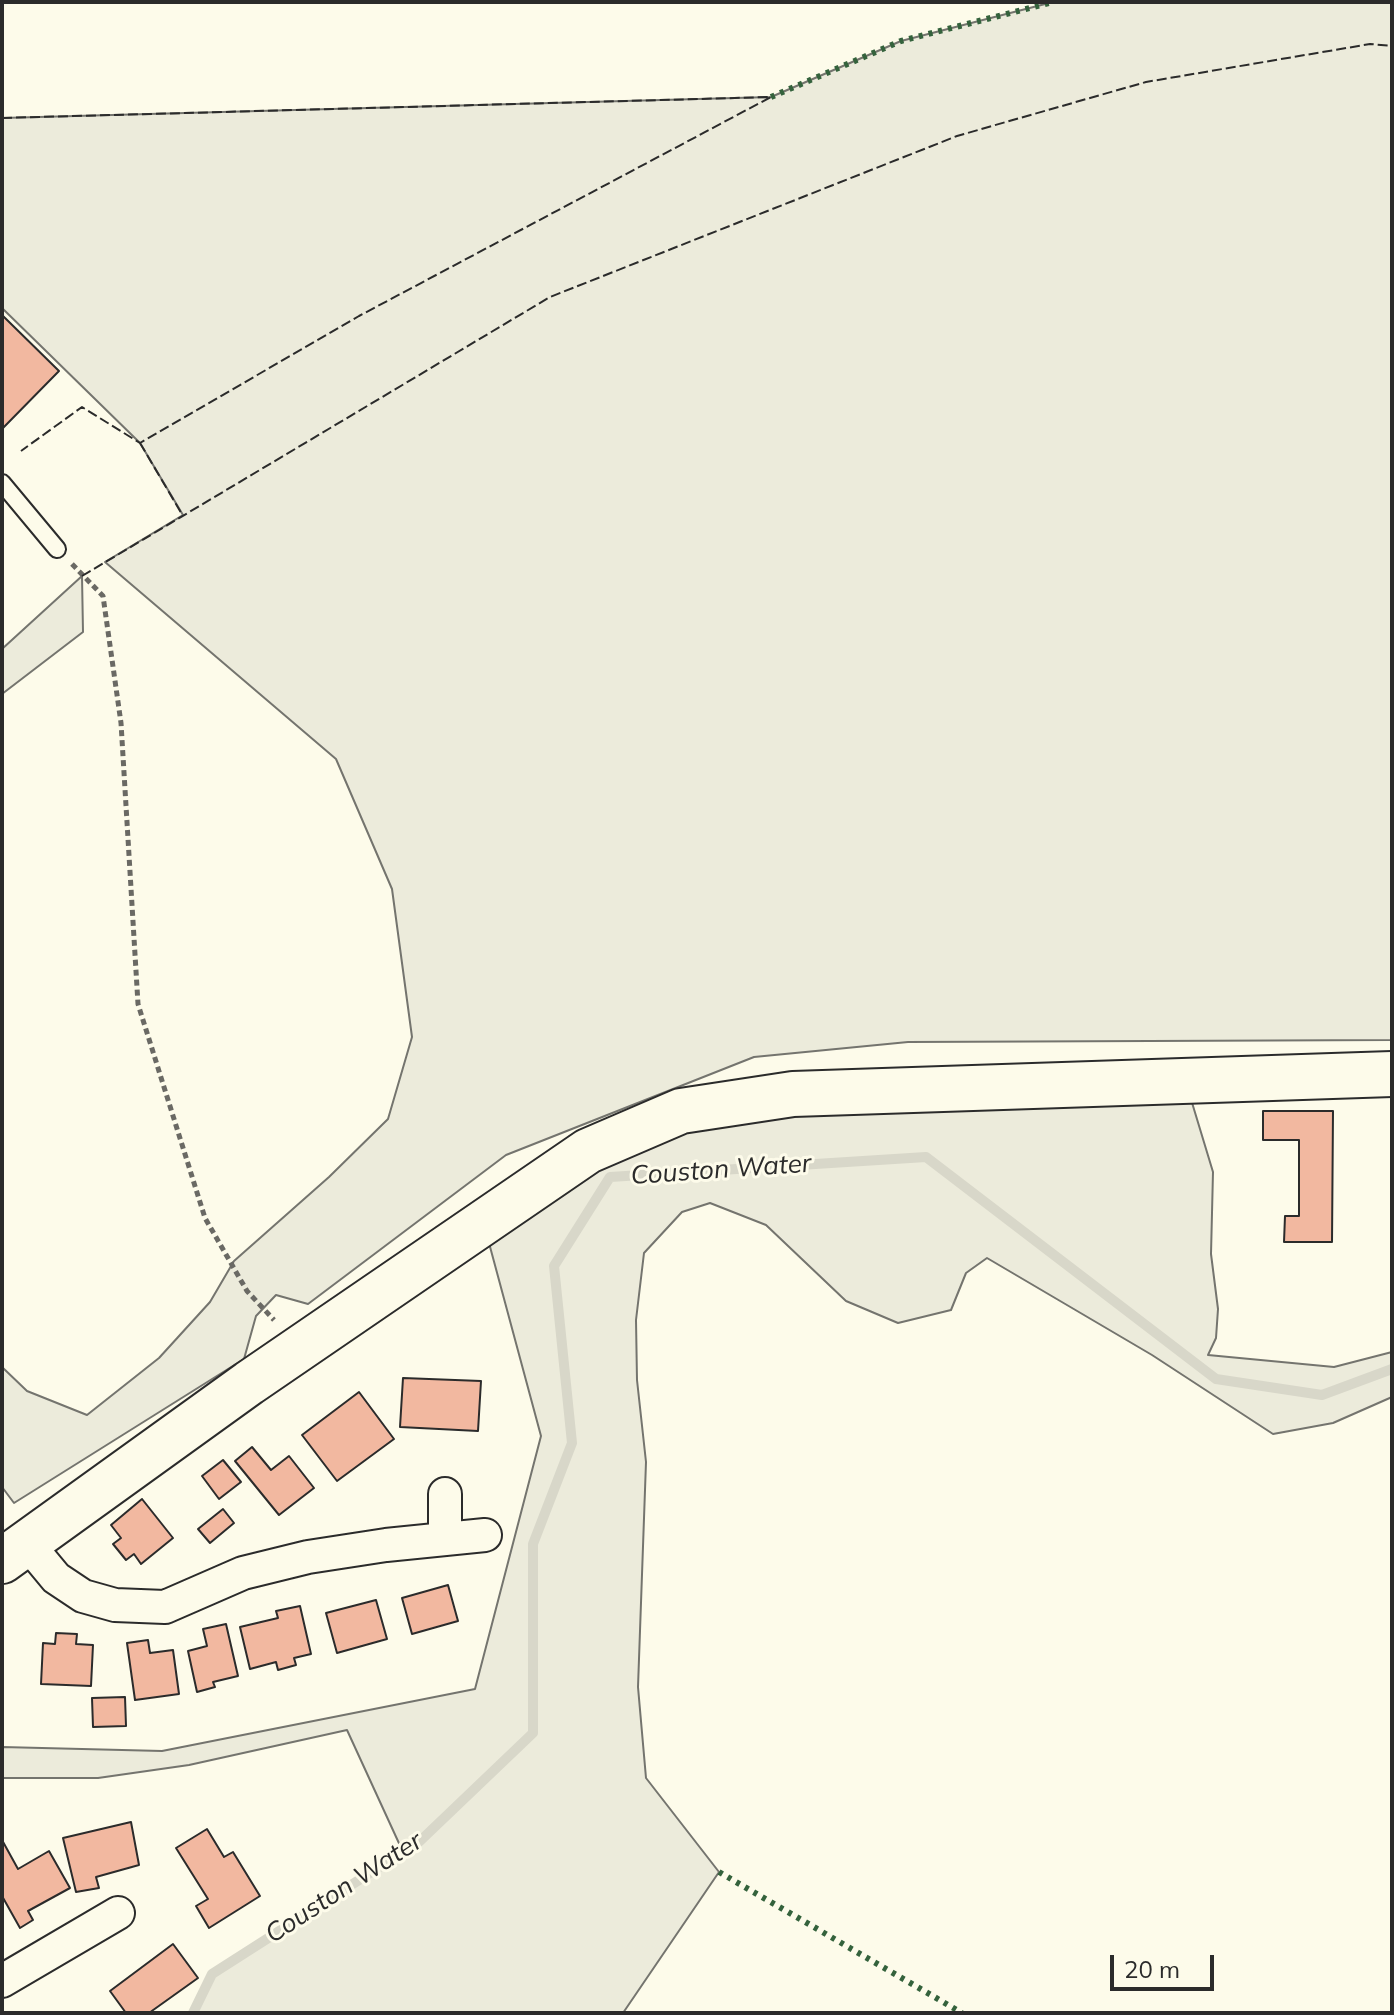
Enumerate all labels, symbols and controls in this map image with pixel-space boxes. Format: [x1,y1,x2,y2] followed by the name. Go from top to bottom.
[630,1148,812,1192] water label: Couston Water
[260,1826,428,1950] water label: Couston Water
[1114,1939,1218,1989] scale bar
[1124,1954,1180,1984] text: 20 m

